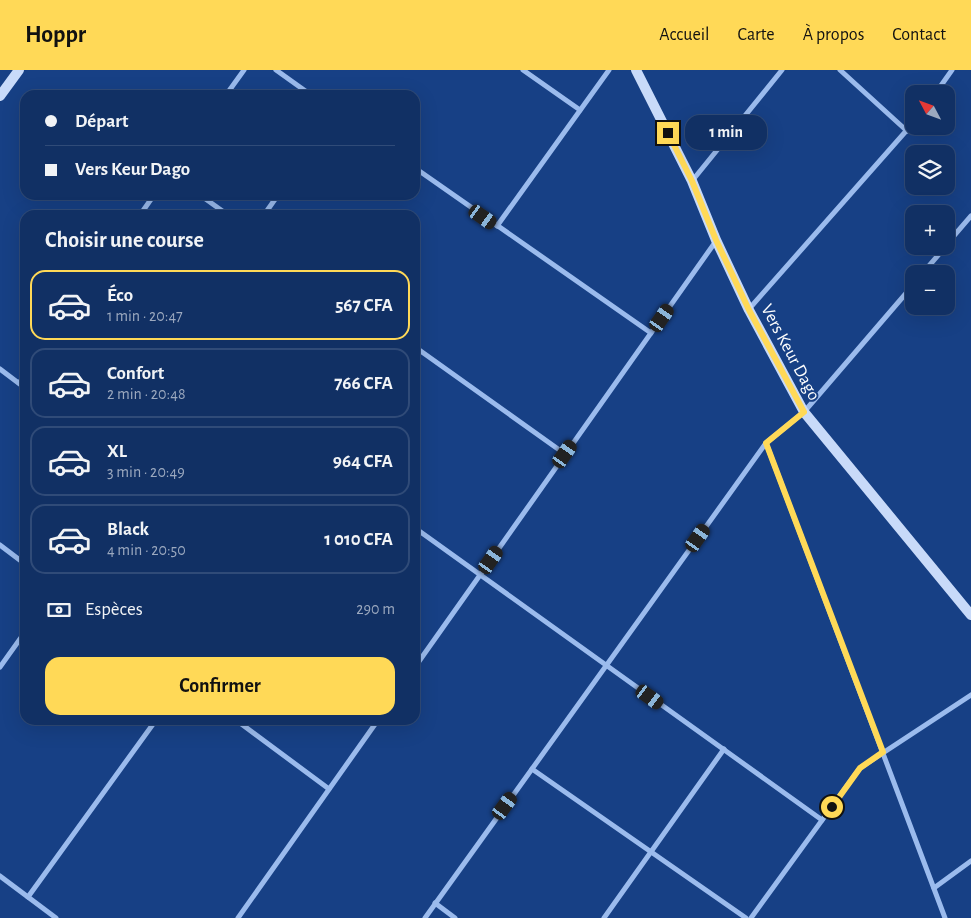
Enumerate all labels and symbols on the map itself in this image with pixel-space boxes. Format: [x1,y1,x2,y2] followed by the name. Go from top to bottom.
[905,85,955,135] north arrow
[686,116,768,150] callout: 1 min
[657,122,679,144] route end
[466,202,499,232] car
[647,301,676,335] car
[757,301,823,404] street label: Vers Keur Dago
[550,437,579,471] car
[683,521,712,555] car
[476,543,505,577] car
[633,682,666,712] car
[490,789,519,823] car
[821,796,843,818] route start

